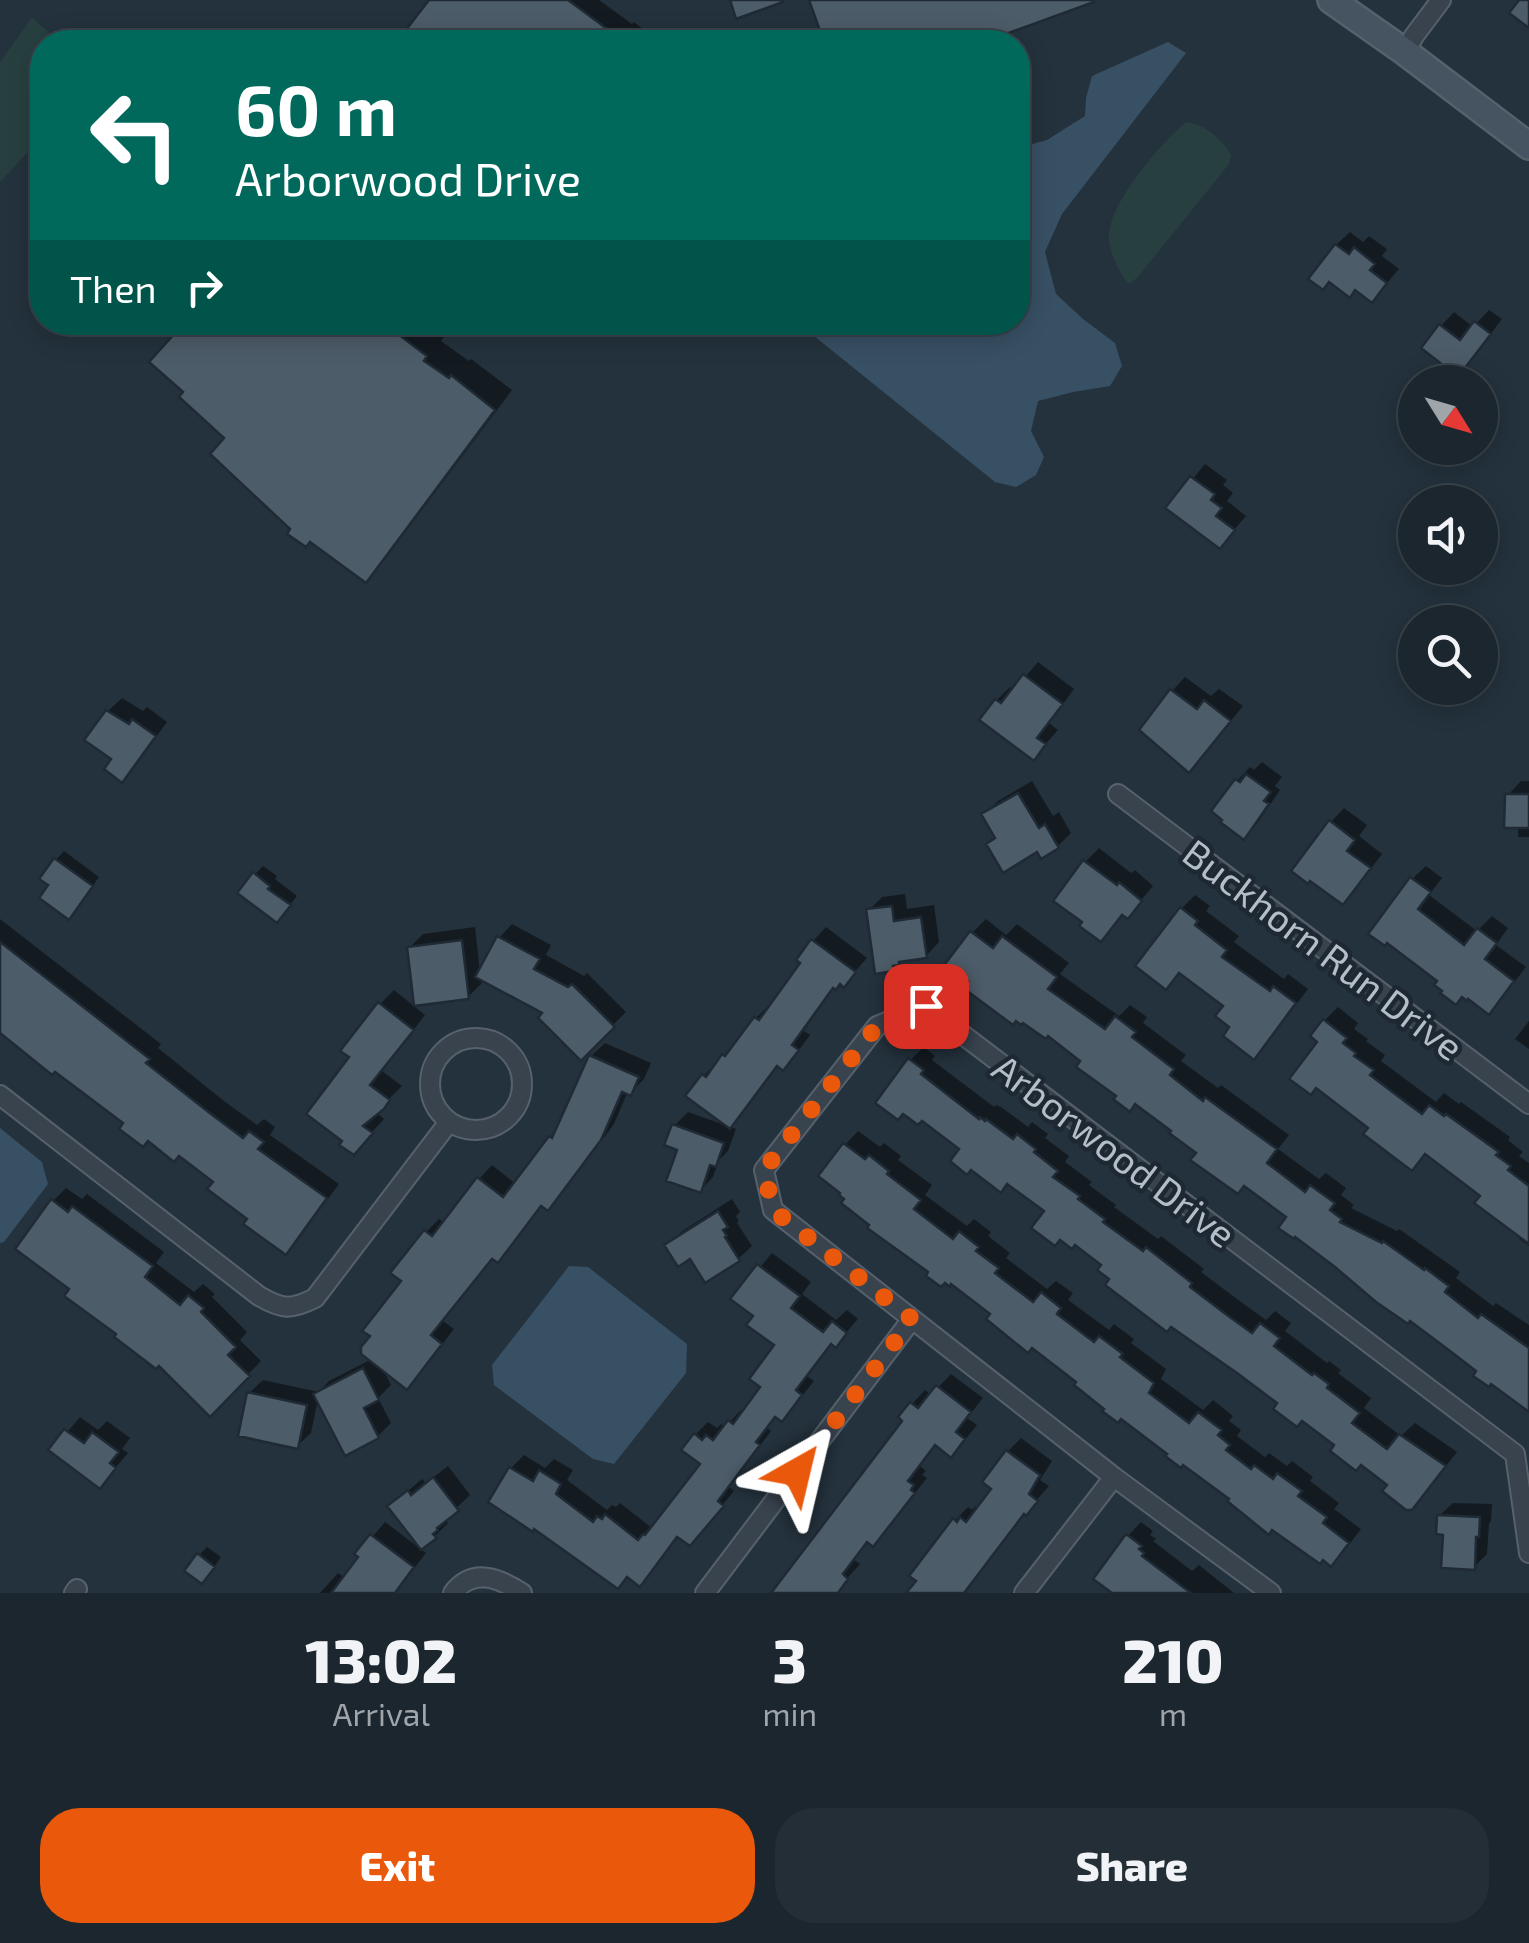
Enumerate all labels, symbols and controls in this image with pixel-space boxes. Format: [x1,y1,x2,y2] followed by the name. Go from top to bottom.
[235,66,397,150] text: 60 m
[70,70,200,200] icon: left
[235,151,581,205] text: Arborwood Drive
[177,260,232,315] icon: right
[70,265,157,311] text: Then
[1398,365,1498,465] north arrow
[1398,365,1498,705] map controls
[1398,485,1498,585] button: sound
[1398,605,1498,705] button: search
[1175,829,1473,1069] street label: Buckhorn Run Drive
[884,964,969,1049] pin
[899,979,954,1034] icon: arrive
[984,1044,1246,1256] street label: Arborwood Drive
[745,1420,849,1524] position arrow
[305,1623,457,1695] text: 13:02
[773,1623,807,1695] text: 3
[1122,1623,1224,1695] text: 210
[333,1694,430,1732] text: Arrival
[762,1694,817,1732] text: min
[1159,1694,1187,1732] text: m
[40,1808,755,1923] button: Exit
[775,1808,1489,1923] button: Share

